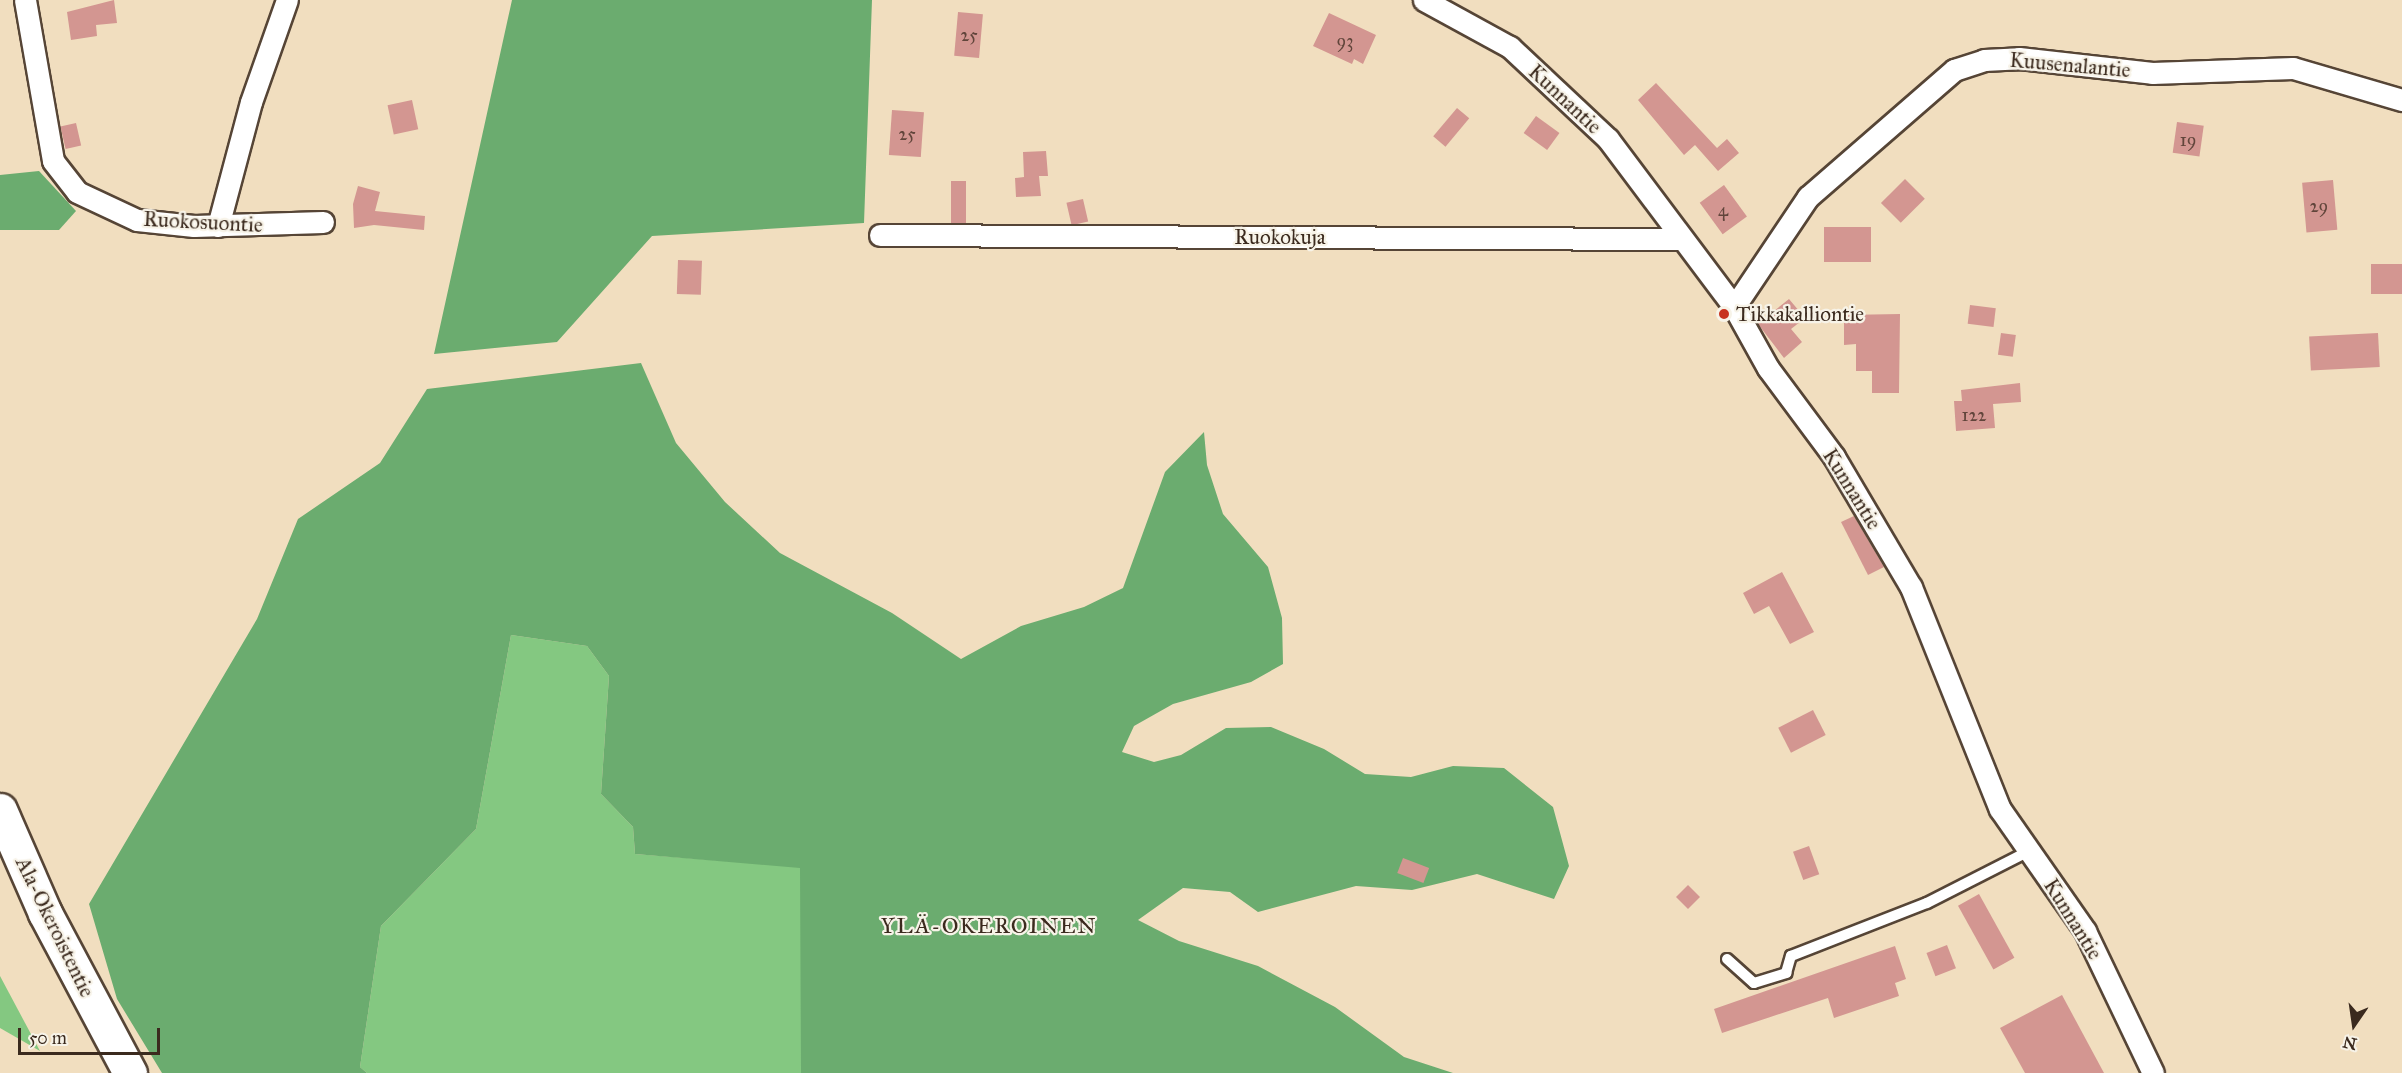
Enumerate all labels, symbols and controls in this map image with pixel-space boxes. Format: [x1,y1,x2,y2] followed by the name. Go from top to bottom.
[960,24,978,46] house number: 25
[1337,30,1353,52] house number: 93
[2009,47,2131,83] street label: Kuusenalantie
[1523,59,1607,139] street label: Kunnantie
[898,123,916,145] house number: 25
[2180,129,2196,151] house number: 19
[2310,195,2328,217] house number: 29
[1718,199,1728,221] house number: 4
[143,206,263,238] street label: Ruokosuontie
[1234,224,1326,250] street label: Ruokokuja
[1736,301,1864,327] place label: Tikkakalliontie
[1717,307,1731,321] marker: Tikkakalliontie
[1962,404,1986,426] house number: 122
[1817,444,1887,534] street label: Kunnantie
[10,853,100,1001] street label: Ala-Okeroistentie
[2038,874,2108,964] street label: Kunnantie
[881,913,1097,939] district label: YLÄ-OKEROINEN
[2324,995,2384,1055] north arrow
[21,1016,164,1054] scale bar
[29,1027,67,1049] text: 50 m
[2341,1032,2359,1054] text: N

